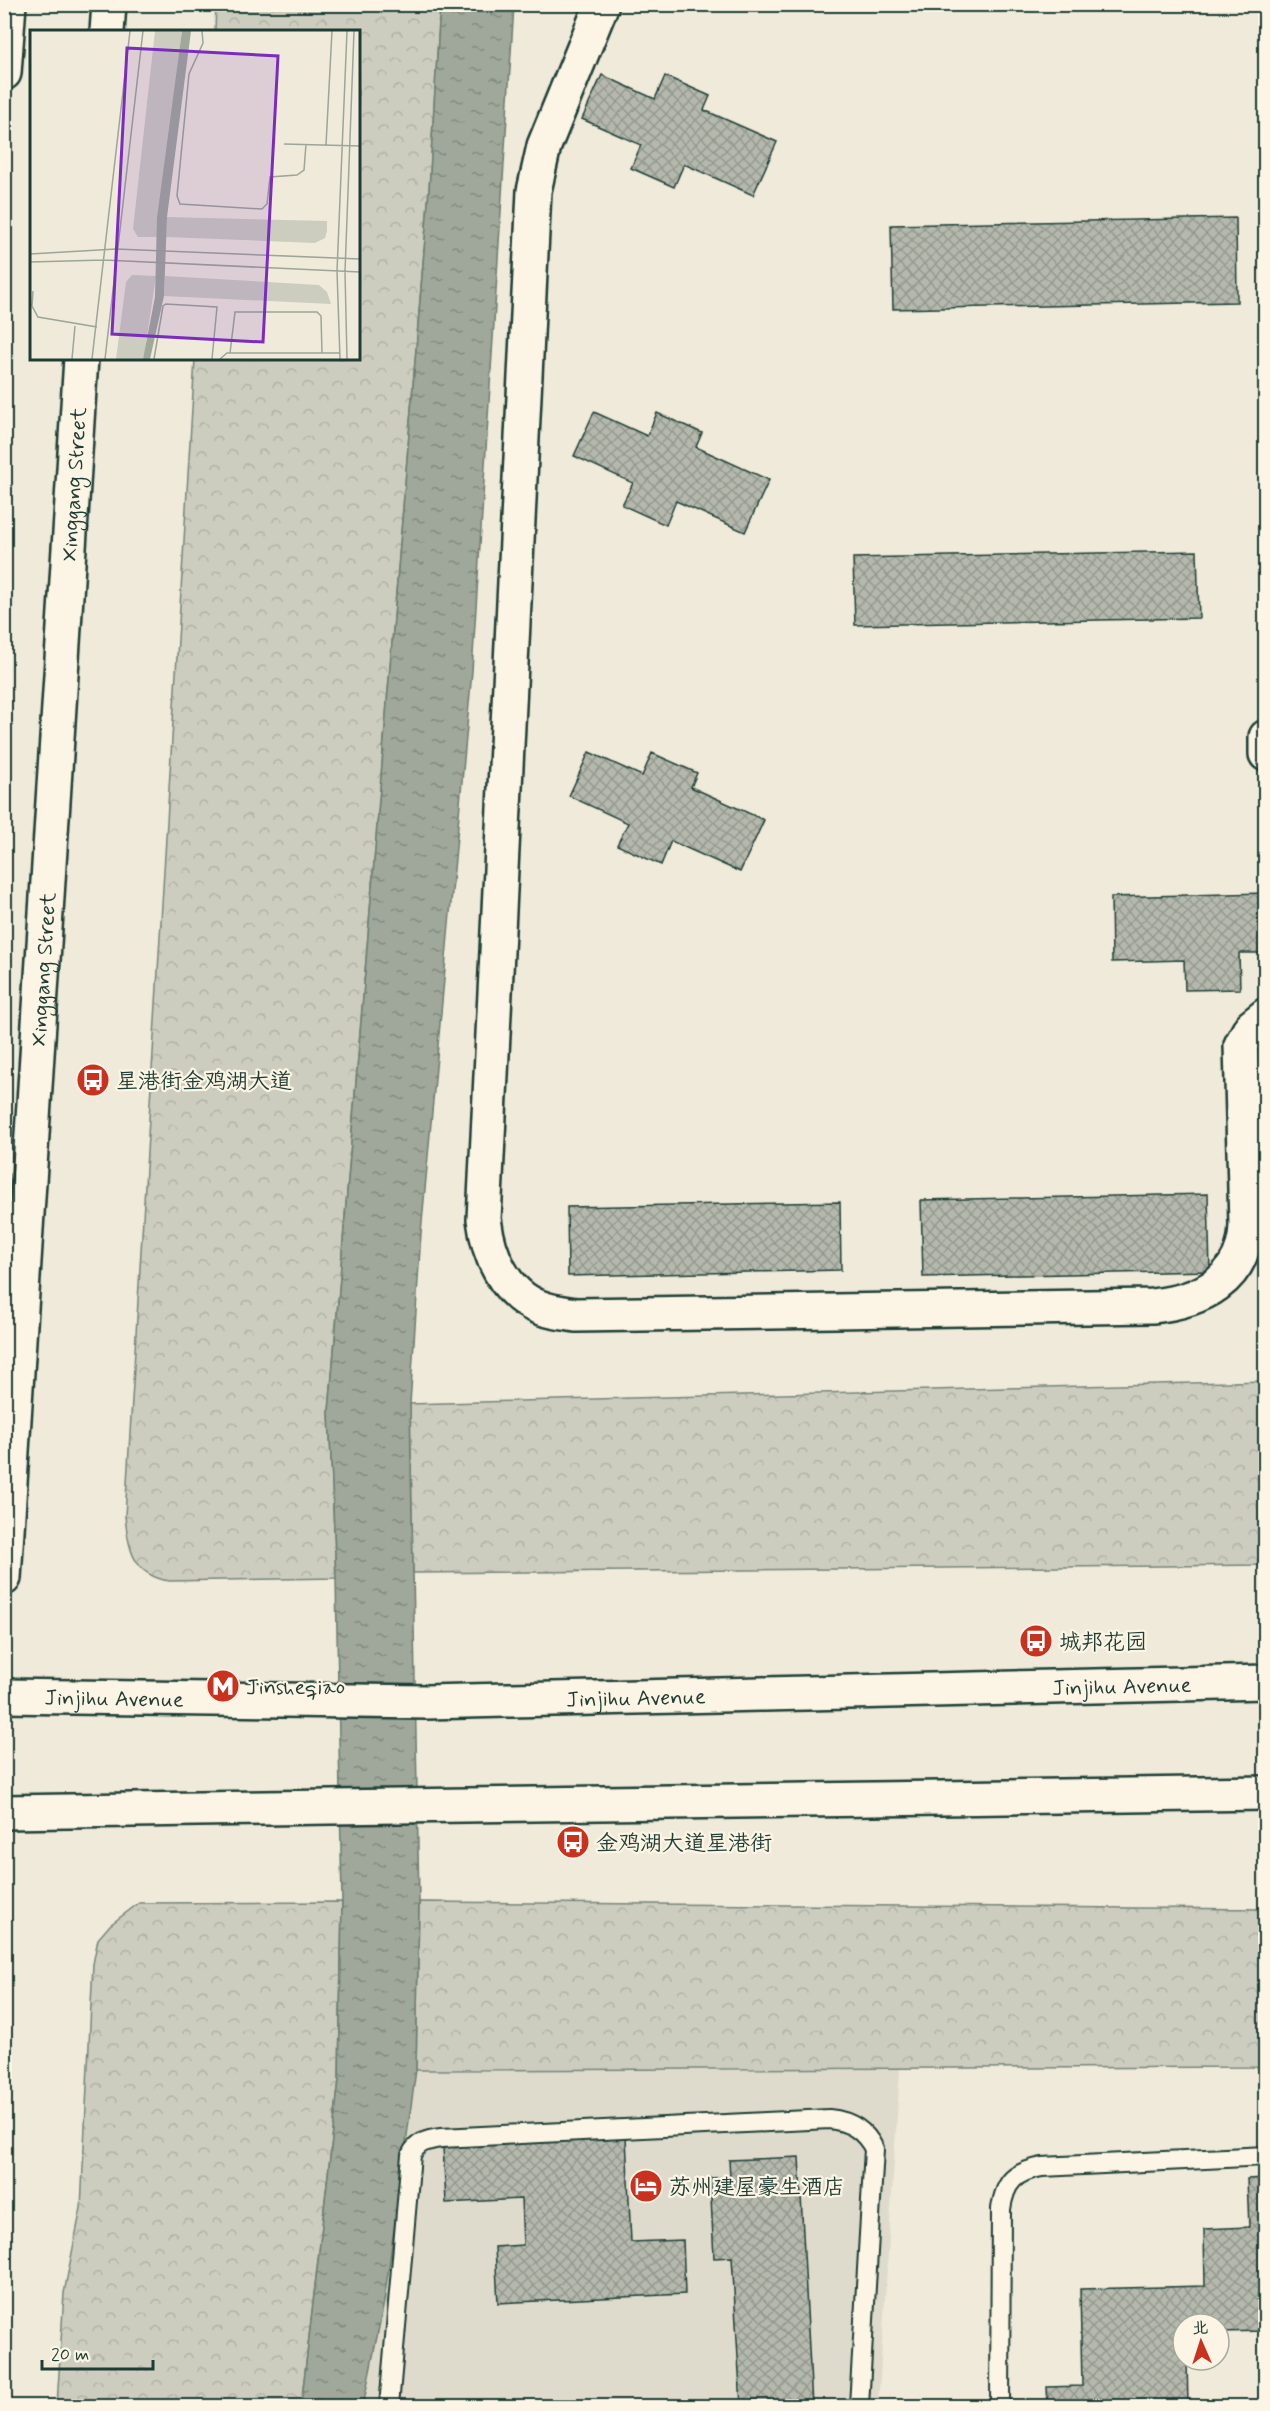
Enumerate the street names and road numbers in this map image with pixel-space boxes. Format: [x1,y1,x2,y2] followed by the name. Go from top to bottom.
[56,406,94,562] street label: Xinggang Street
[26,891,63,1047] street label: Xinggang Street
[1052,1672,1192,1703] street label: Jinjihu Avenue
[566,1683,706,1715] street label: Jinjihu Avenue
[44,1685,184,1715] street label: Jinjihu Avenue

